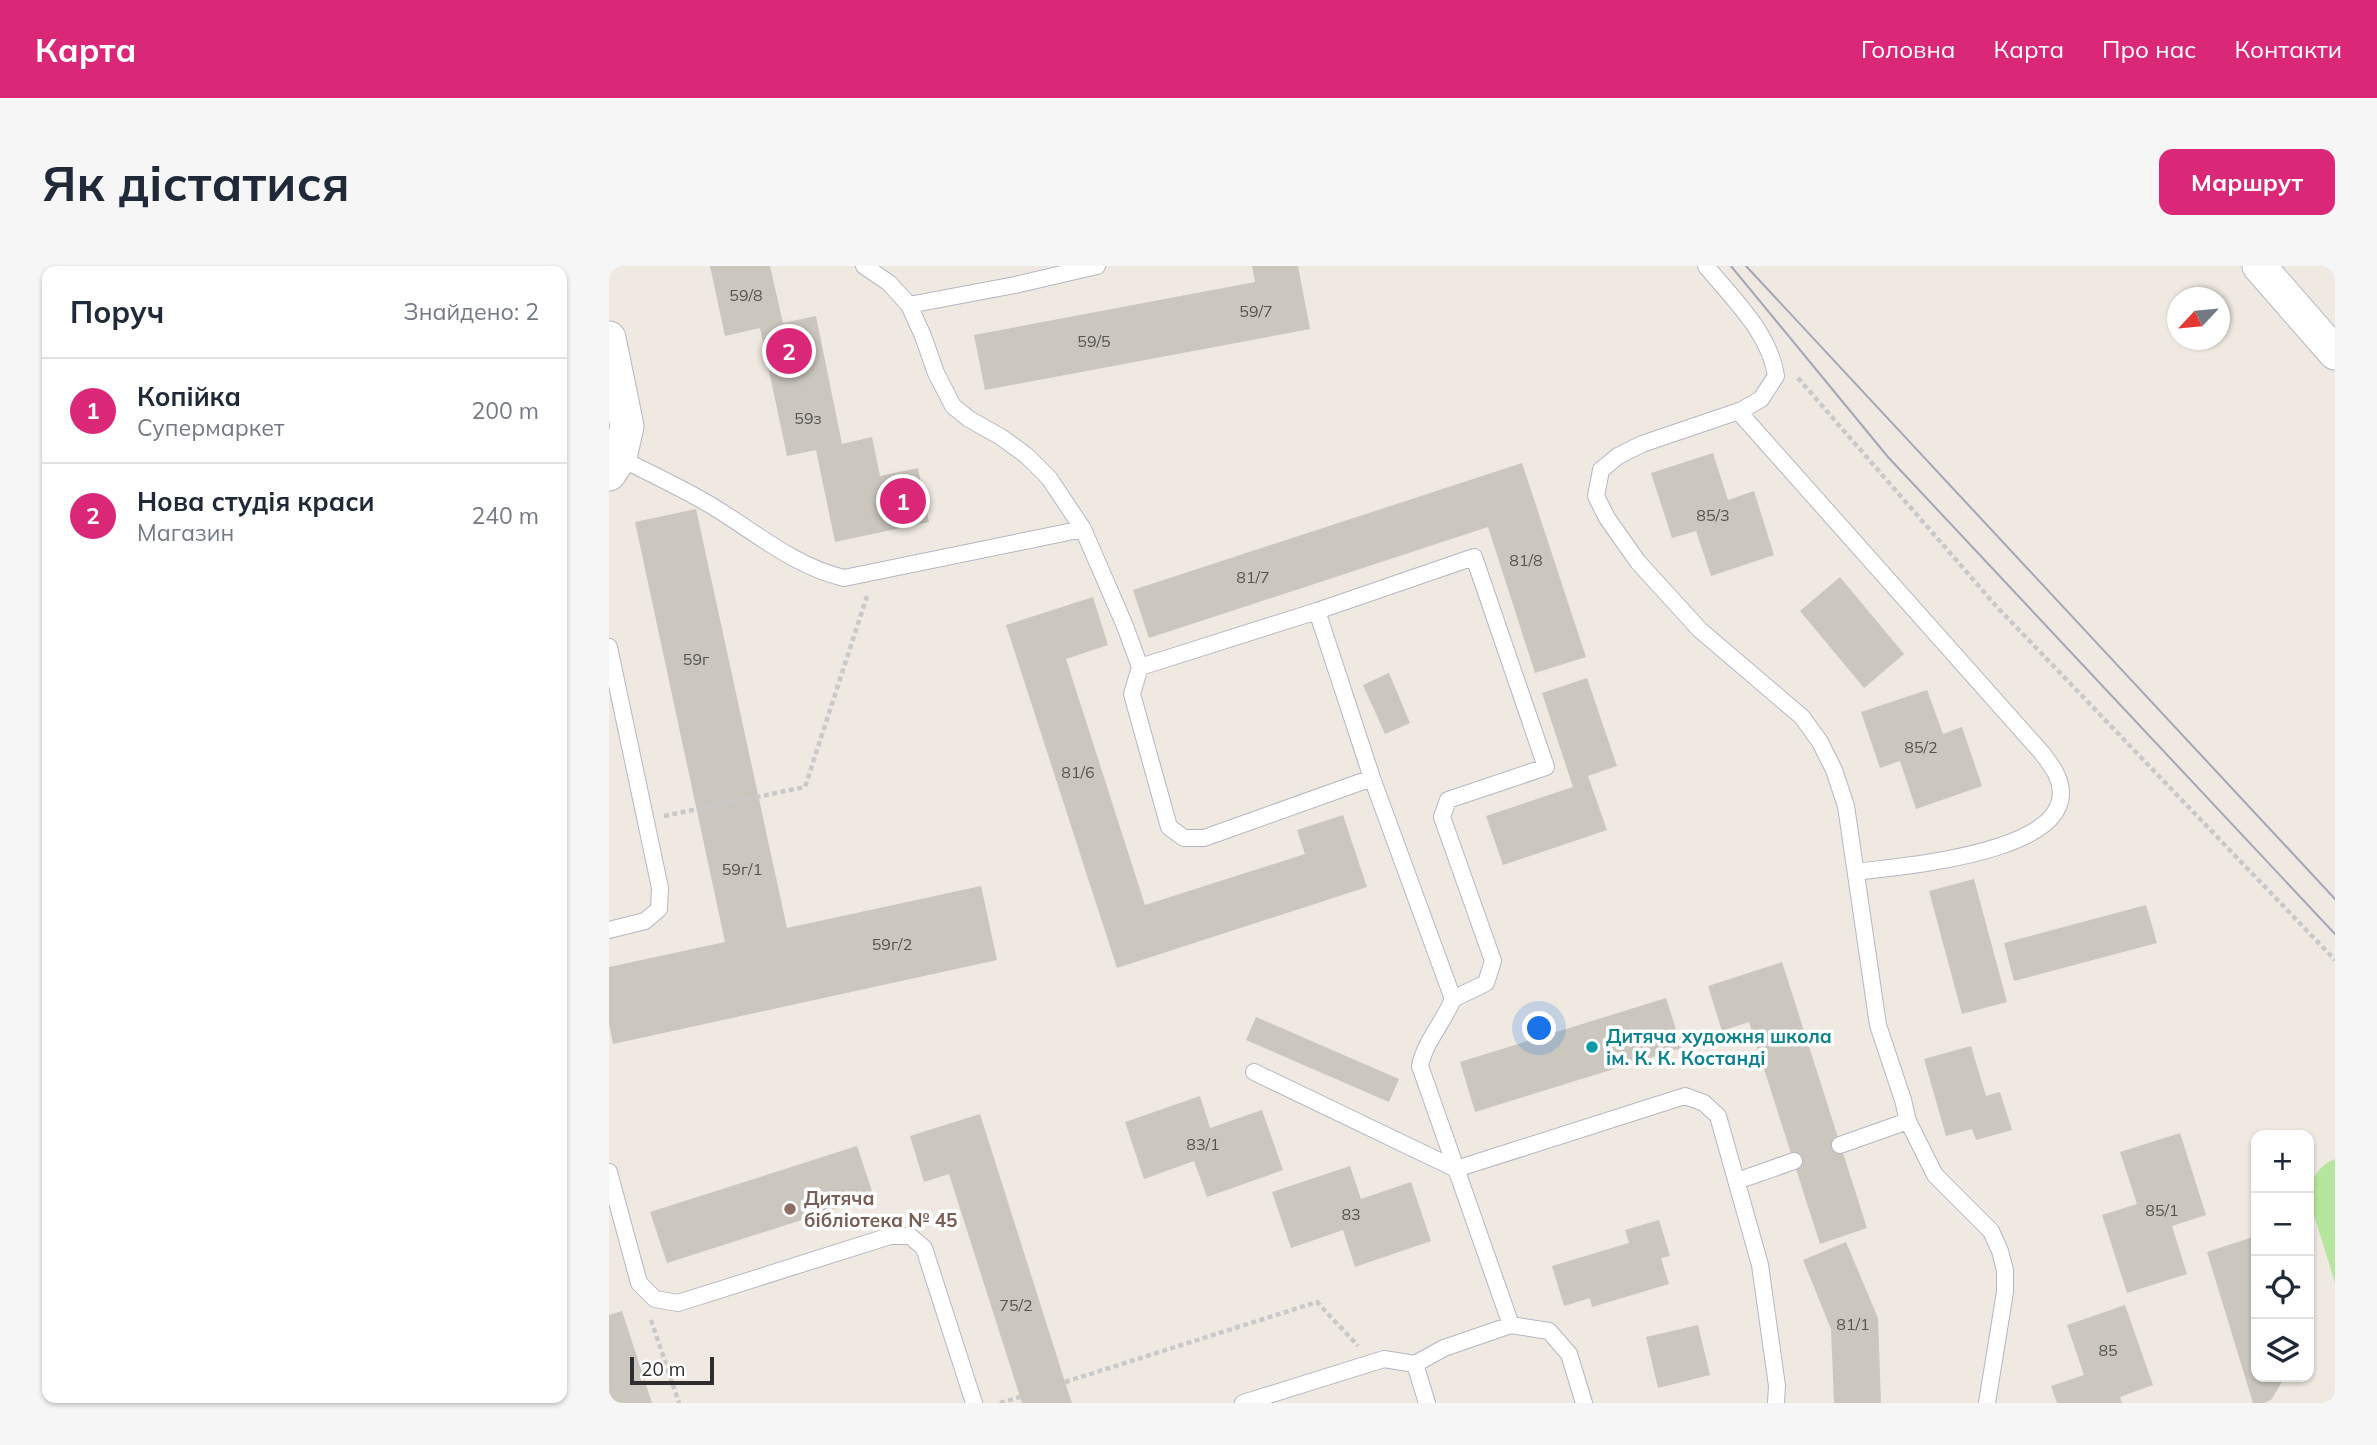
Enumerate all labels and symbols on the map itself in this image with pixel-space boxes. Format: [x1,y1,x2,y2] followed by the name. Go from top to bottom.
[729,285,763,305] house number: 59/8
[2167,287,2230,350] north arrow
[1239,301,1273,321] house number: 59/7
[766,325,812,377] pin: 2
[1077,331,1111,351] house number: 59/5
[794,408,822,428] house number: 59з
[880,475,926,527] pin: 1
[1696,505,1730,525] house number: 85/3
[1509,550,1543,570] house number: 81/8
[1236,567,1270,587] house number: 81/7
[683,649,709,669] house number: 59г
[1904,737,1938,757] house number: 85/2
[1061,762,1095,782] house number: 81/6
[722,859,762,879] house number: 59г/1
[872,934,912,954] house number: 59г/2
[1522,1011,1556,1045] your location
[1606,1024,1832,1070] place label: Дитяча художня школа ім. К. К. Костанді
[1584,1039,1600,1055] marker: Дитяча художня школа ім. К. К. Костанді
[1186,1134,1220,1154] house number: 83/1
[804,1186,957,1232] place label: Дитяча бібліотека № 45
[2145,1200,2179,1220] house number: 85/1
[782,1201,798,1217] marker: Дитяча бібліотека № 45
[1341,1204,1361,1224] house number: 83
[999,1295,1033,1315] house number: 75/2
[1836,1314,1870,1334] house number: 81/1
[2098,1340,2118,1360] house number: 85
[630,1354,714,1386] scale bar

